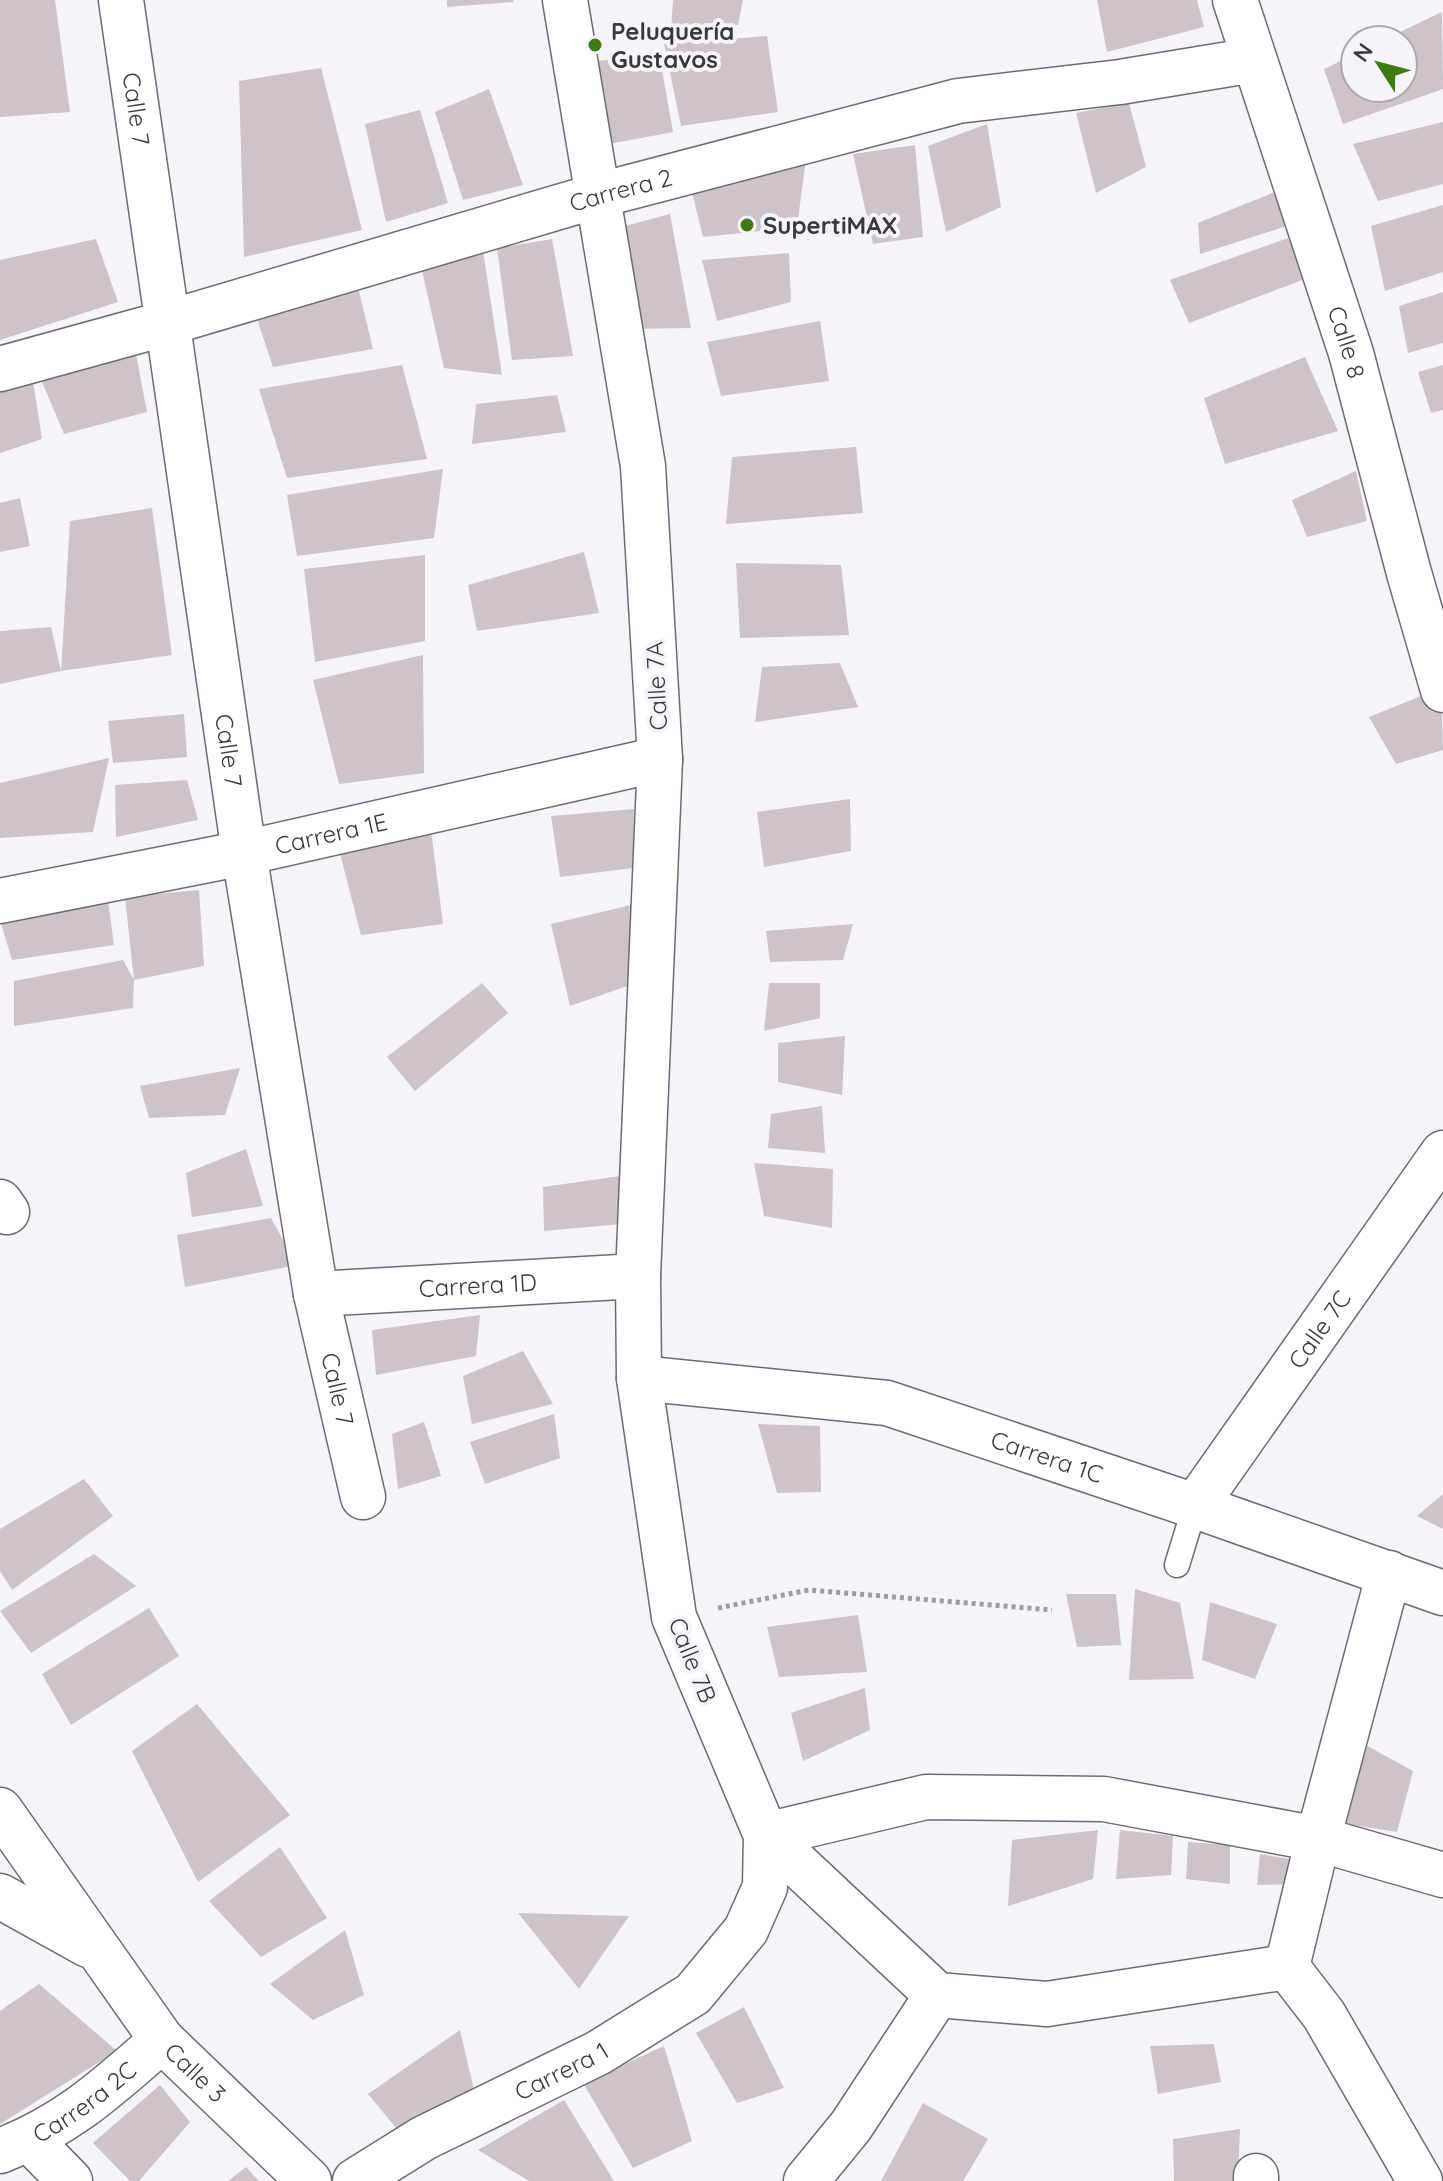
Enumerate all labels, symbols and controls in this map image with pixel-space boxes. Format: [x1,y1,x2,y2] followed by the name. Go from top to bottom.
[611,16,734,74] place label: Peluquería Gustavos
[1339,24,1419,104] north arrow
[586,36,604,54] marker: Peluquería Gustavos
[1347,37,1379,67] text: N
[117,70,157,147] street label: Calle 7
[566,162,675,218] street label: Carrera 2
[763,210,897,240] place label: SupertiMAX
[738,216,756,234] marker: SupertiMAX
[1322,302,1372,381] street label: Calle 8
[639,641,673,731] street label: Calle 7A
[209,712,249,789] street label: Calle 7
[272,806,390,861] street label: Carrera 1E
[418,1267,537,1303] street label: Carrera 1D
[1281,1284,1357,1374] street label: Calle 7C
[315,1350,361,1428] street label: Calle 7
[987,1424,1107,1489] street label: Carrera 1C
[662,1613,724,1707] street label: Calle 7B
[509,2035,614,2107] street label: Carrera 1
[159,2036,233,2109] street label: Calle 3
[27,2054,142,2149] street label: Carrera 2C

